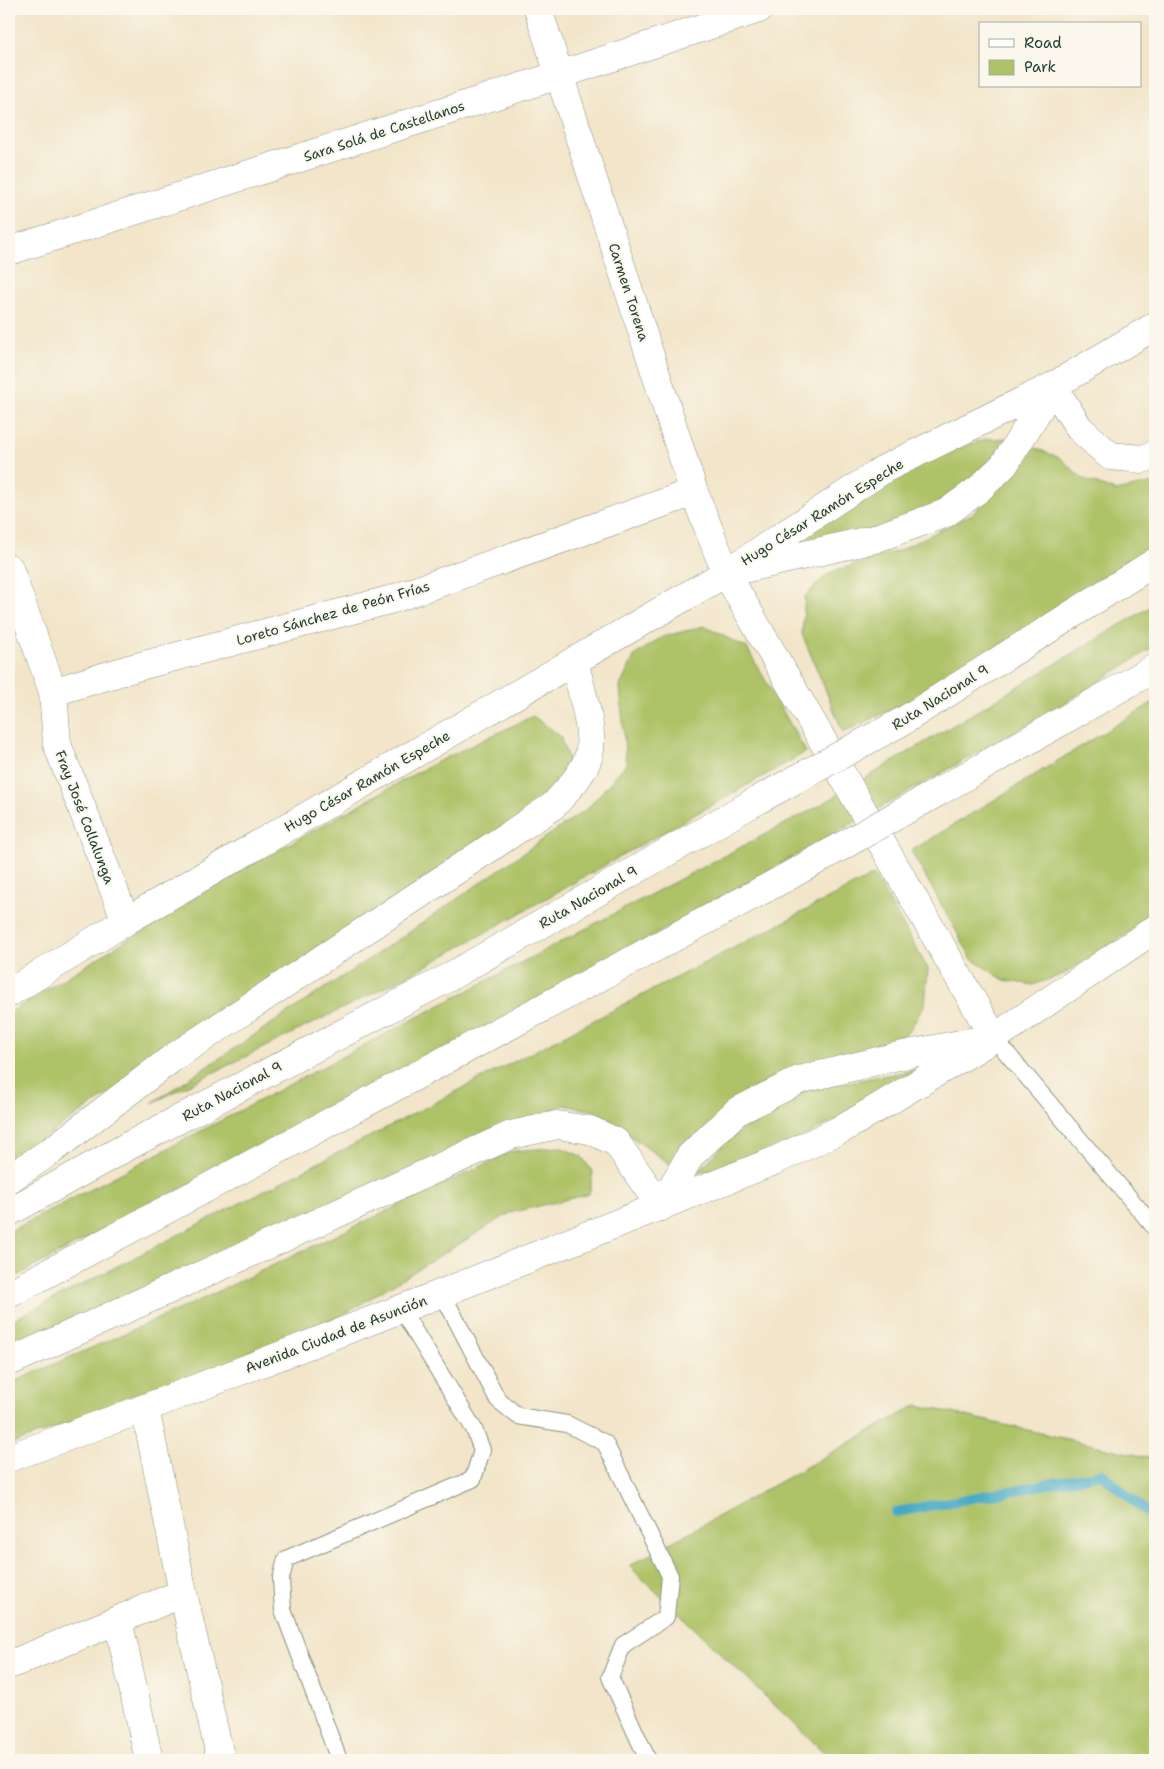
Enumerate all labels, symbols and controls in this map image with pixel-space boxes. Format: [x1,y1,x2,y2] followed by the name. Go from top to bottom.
[979,22,1142,88] legend
[1024,33,1062,53] text: Road
[1024,57,1056,77] text: Park
[301,96,467,166] street label: Sara Solá de Castellanos
[605,241,653,344] street label: Carmen Torena
[737,454,907,570] street label: Hugo César Ramón Espeche
[234,577,432,649] street label: Loreto Sánchez de Peón Frías
[888,660,992,734] street label: Ruta Nacional 9
[281,726,453,836] street label: Hugo César Ramón Espeche
[51,748,119,887] street label: Fray José Collalunga
[536,862,640,932] street label: Ruta Nacional 9
[179,1057,285,1125] street label: Ruta Nacional 9
[243,1291,430,1377] street label: Avenida Ciudad de Asunción

